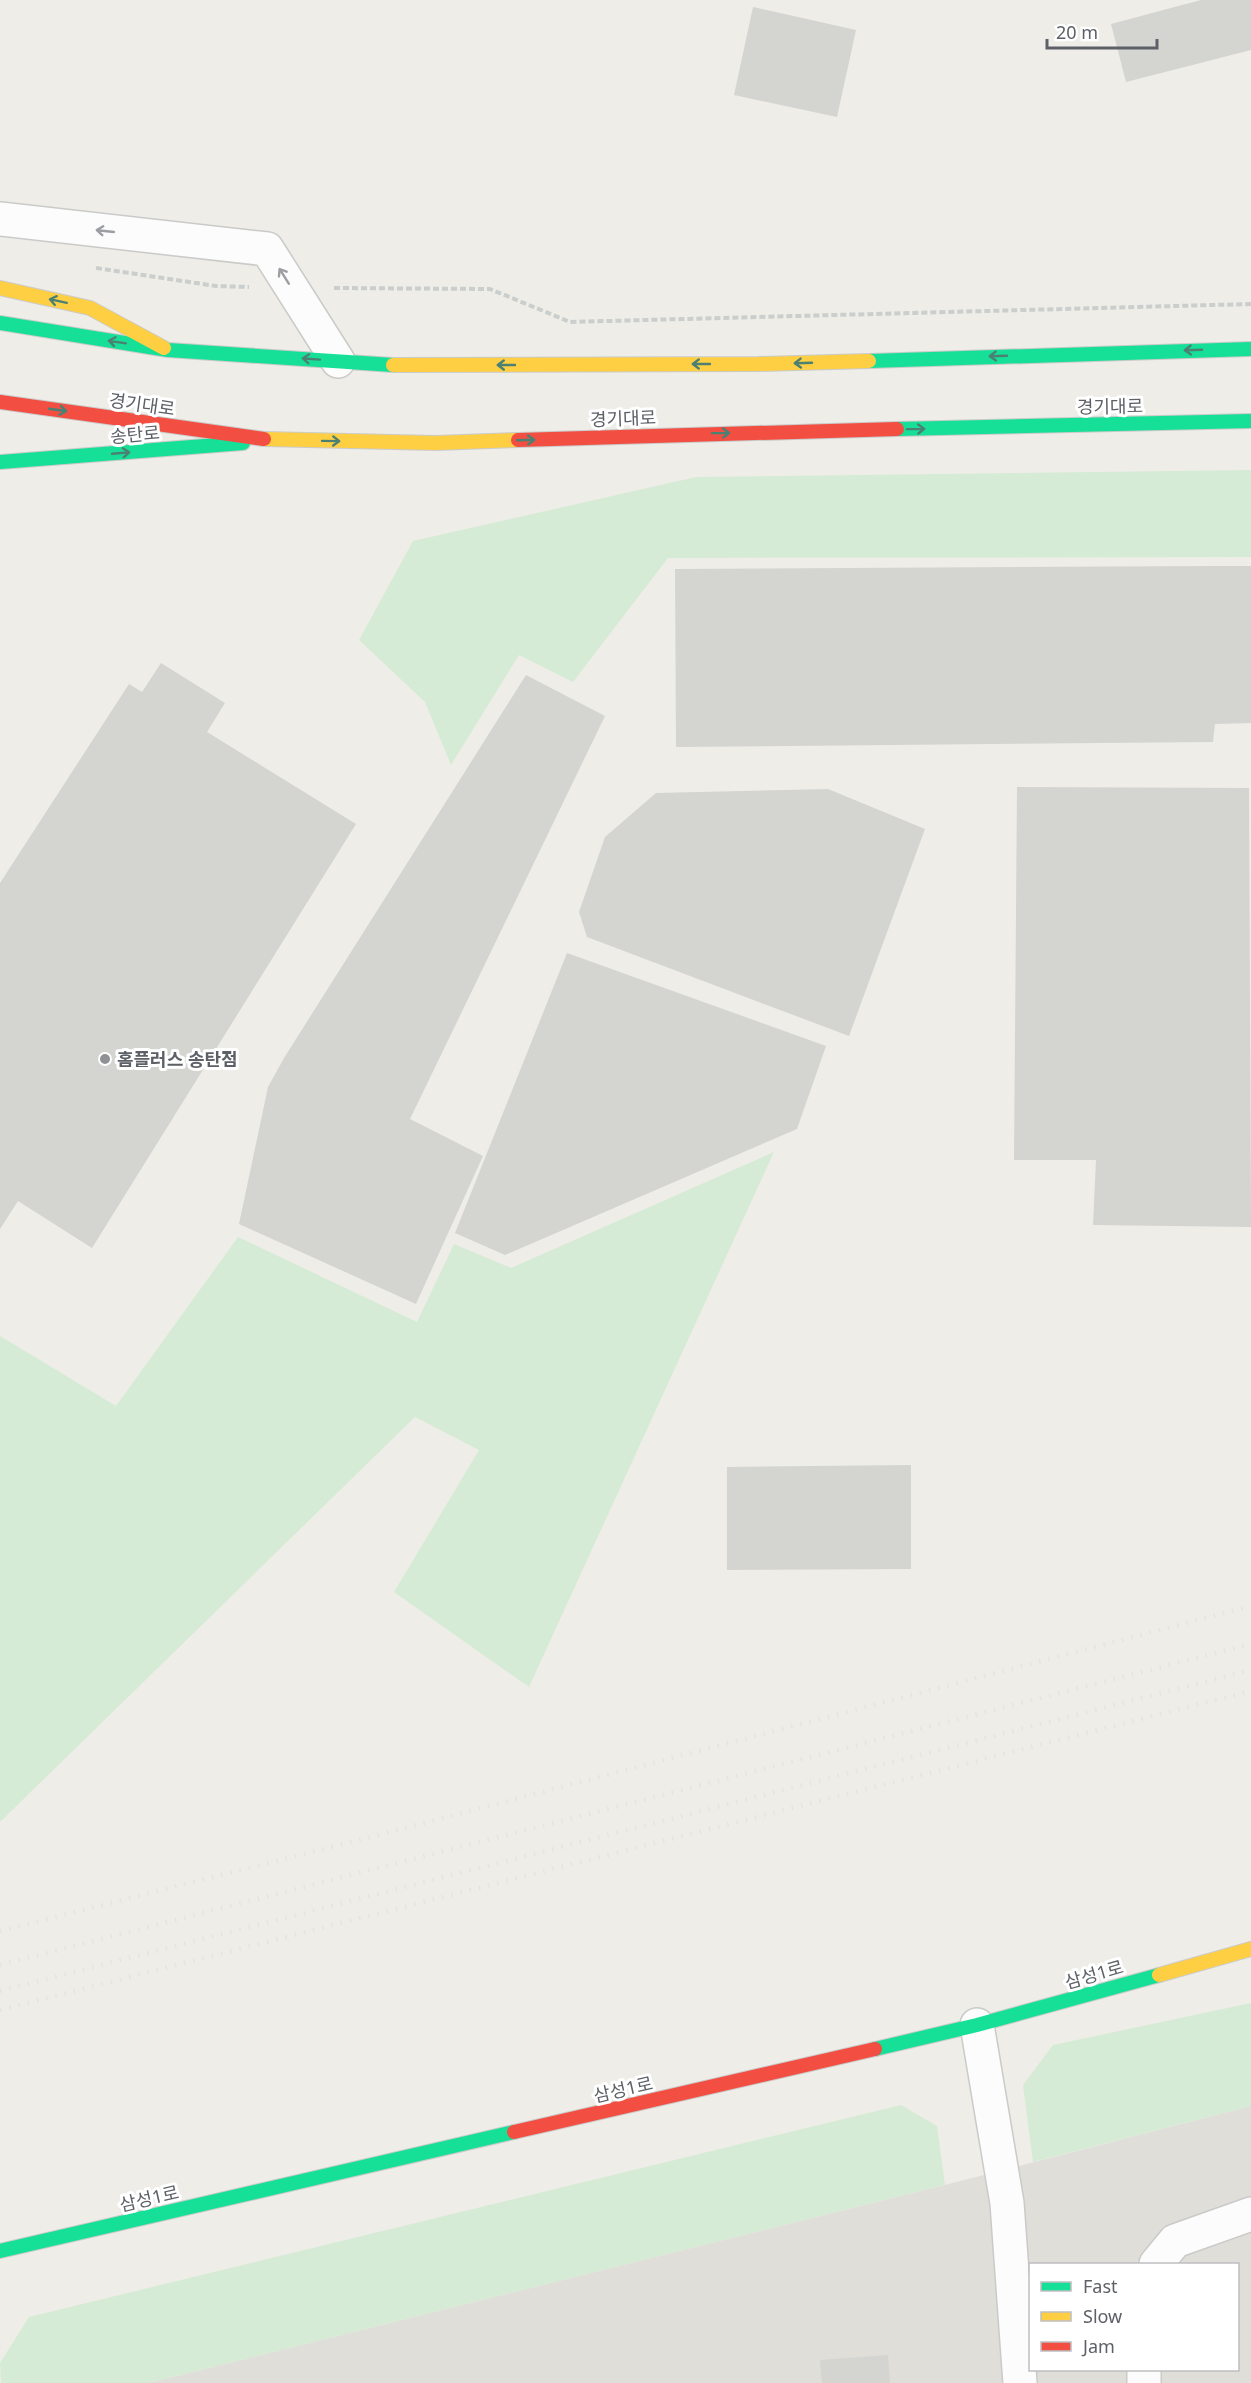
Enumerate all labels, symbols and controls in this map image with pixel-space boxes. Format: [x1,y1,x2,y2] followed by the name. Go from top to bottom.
[1047,12,1156,50] scale bar
[1056,20,1098,44] text: 20 m
[96,225,116,236] one-way arrow
[278,268,290,285] one-way arrow
[49,295,68,306] one-way arrow
[107,336,127,347] one-way arrow
[1183,345,1203,356] one-way arrow
[988,351,1008,362] one-way arrow
[301,354,321,365] one-way arrow
[793,357,813,368] one-way arrow
[691,358,711,370] one-way arrow
[496,359,516,371] one-way arrow
[108,388,176,420] street label: 경기대로
[1077,393,1143,419] street label: 경기대로
[48,405,67,416] one-way arrow
[589,405,657,431] street label: 경기대로
[109,420,161,448] street label: 송탄로
[905,423,925,434] one-way arrow
[710,427,730,439] one-way arrow
[516,434,535,445] one-way arrow
[321,436,341,447] one-way arrow
[111,447,131,458] one-way arrow
[117,1047,238,1071] place label: 홈플러스 송탄점
[98,1052,112,1066] marker: 홈플러스 송탄점
[1062,1954,1126,1994] street label: 삼성1로
[591,2071,655,2107] street label: 삼성1로
[117,2180,181,2216] street label: 삼성1로
[1029,2263,1239,2371] legend
[1083,2274,1118,2298] text: Fast
[1083,2304,1122,2328] text: Slow
[1081,2334,1115,2358] text: Jam

